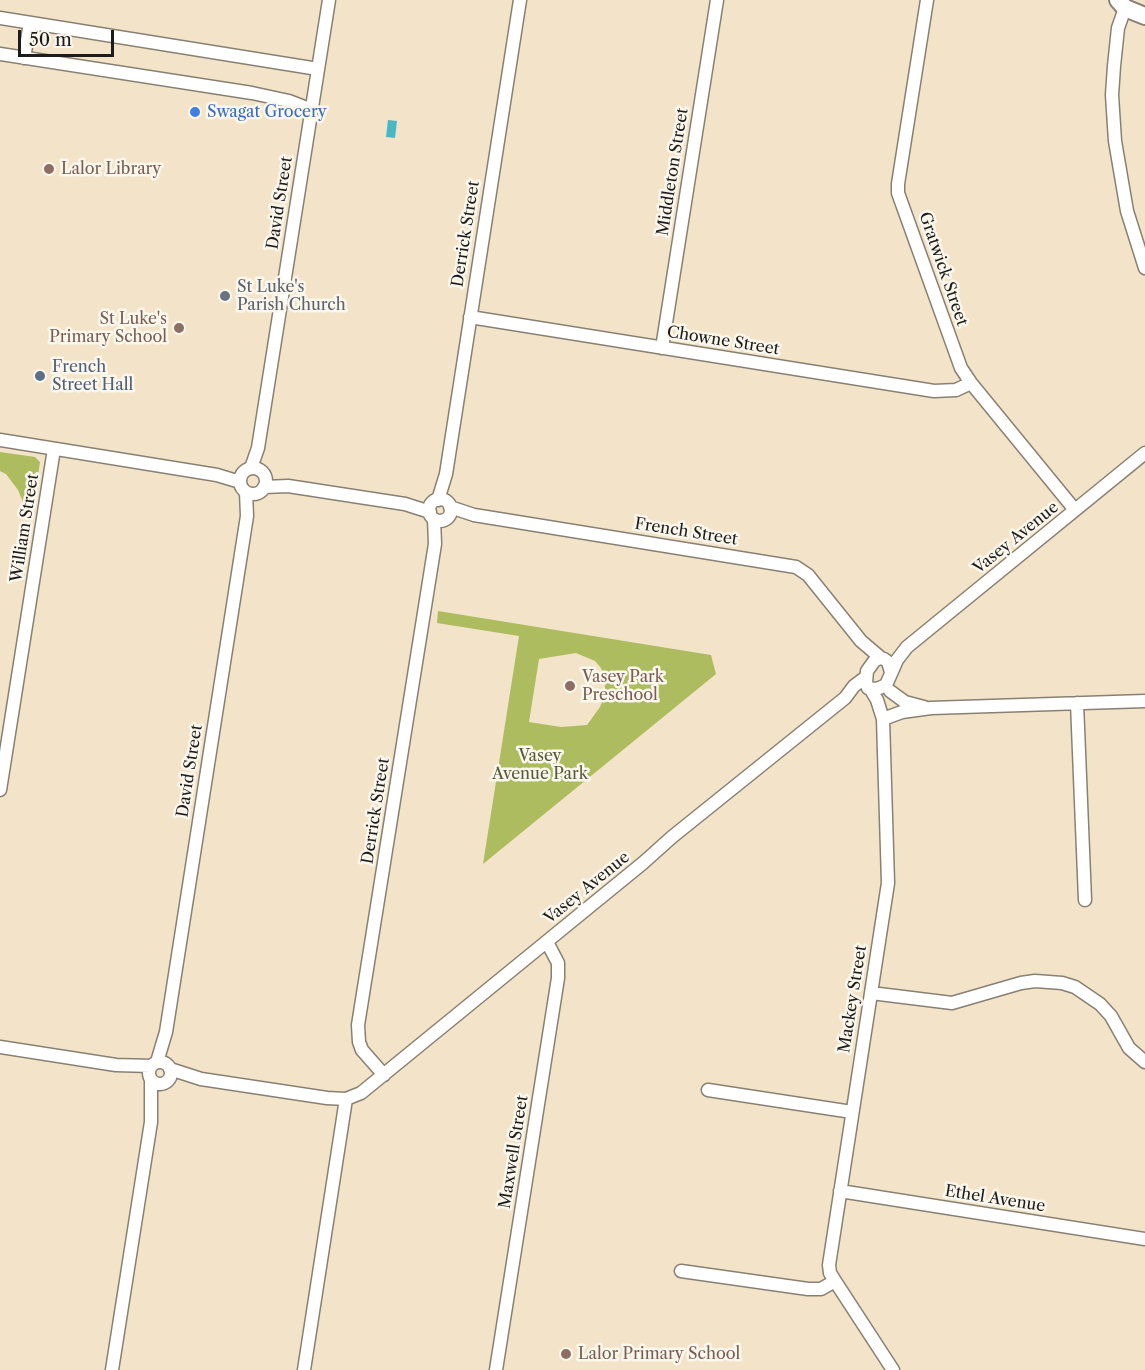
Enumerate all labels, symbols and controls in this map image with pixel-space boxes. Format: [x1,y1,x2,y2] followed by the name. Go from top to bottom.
[21,18,117,56] scale bar
[29,29,72,51] text: 50 m
[207,102,327,122] place label: Swagat Grocery
[188,105,202,119] marker: Swagat Grocery
[653,107,693,237] street label: Middleton Street
[263,155,297,251] street label: David Street
[61,159,161,179] place label: Lalor Library
[42,162,56,176] marker: Lalor Library
[448,179,484,289] street label: Derrick Street
[915,210,971,328] street label: Gratwick Street
[237,277,346,315] place label: St Luke's Parish Church
[218,289,232,303] marker: St Luke's Parish Church
[49,309,167,347] place label: St Luke's Primary School
[172,321,186,335] marker: St Luke's Primary School
[665,323,781,359] street label: Chowne Street
[52,357,133,395] place label: French Street Hall
[33,369,47,383] marker: French Street Hall
[7,472,43,584] street label: William Street
[969,498,1063,578] street label: Vasey Avenue
[633,514,739,550] street label: French Street
[582,667,664,705] place label: Vasey Park Preschool
[563,679,577,693] marker: Vasey Park Preschool
[173,723,207,819] street label: David Street
[492,746,588,784] park label: Vasey Avenue Park
[358,756,394,866] street label: Derrick Street
[540,848,634,928] street label: Vasey Avenue
[835,944,871,1054] street label: Mackey Street
[496,1094,532,1210] street label: Maxwell Street
[943,1182,1047,1216] street label: Ethel Avenue
[578,1344,740,1364] place label: Lalor Primary School
[559,1347,573,1361] marker: Lalor Primary School

